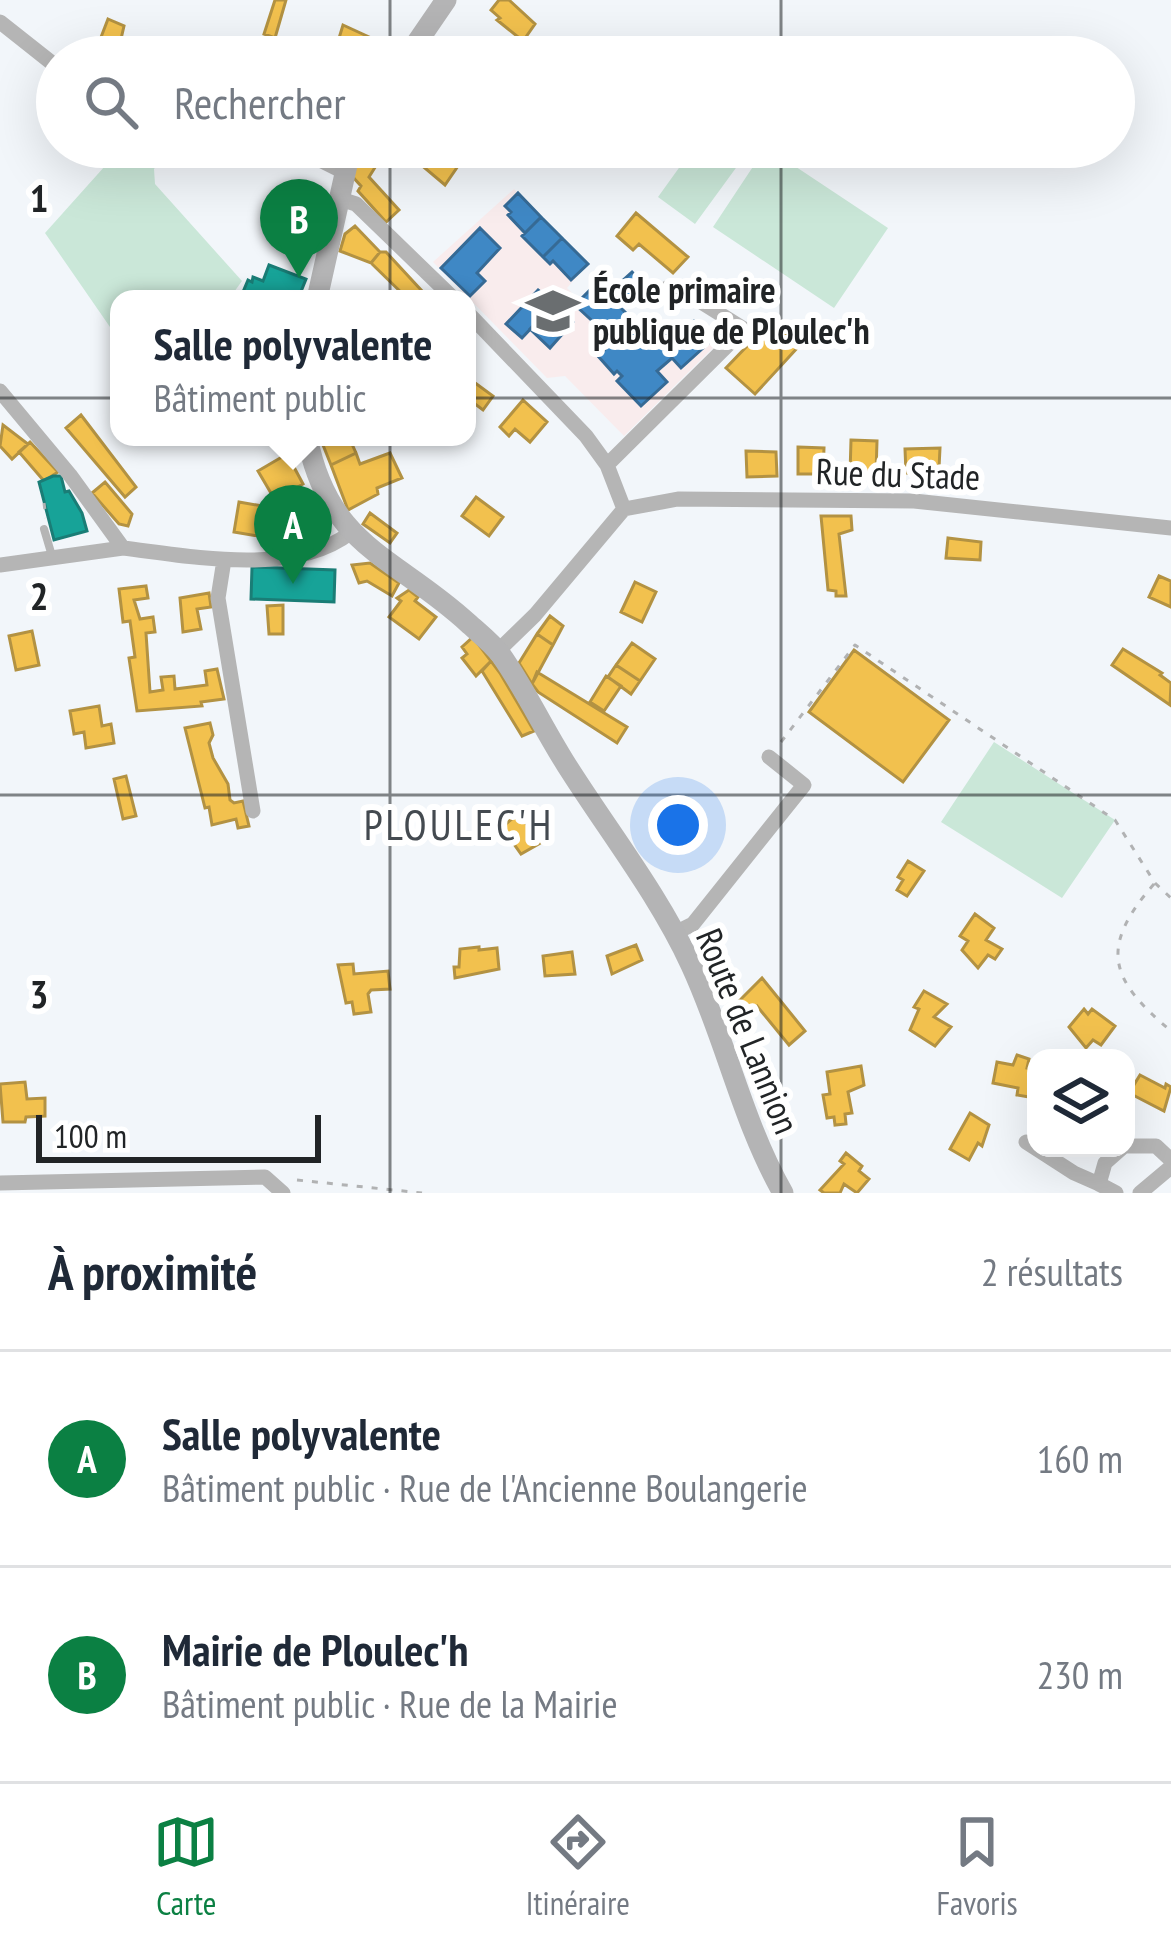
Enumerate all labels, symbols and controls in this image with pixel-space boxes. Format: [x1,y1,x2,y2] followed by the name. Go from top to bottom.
[36,36,1135,168] search box
[78,69,144,135] icon: search
[174,73,346,131] text: Rechercher
[30,172,48,223] text: 1
[260,179,338,278] pin: B
[593,266,870,354] place label: École primaire publique de Ploulec'h
[524,282,582,340] school or university icon: École primaire publique de Ploulec'h
[110,290,476,446] popup
[153,314,433,372] text: Salle polyvalente
[153,372,367,423] text: Bâtiment public
[815,447,981,500] street label: Rue du Stade
[254,485,332,584] pin: A
[30,570,48,621] text: 2
[648,795,708,855] your location
[364,797,554,852] district label: PLOULEC'H
[686,921,811,1140] street label: Route de Lannion
[30,968,48,1019] text: 3
[1027,1049,1135,1157] map controls
[1027,1049,1135,1157] button: layers
[36,1109,321,1162] scale bar
[54,1114,127,1157] text: 100 m
[48,1238,257,1304] text: À proximité
[981,1246,1123,1297] text: 2 résultats
[162,1404,441,1462] text: Salle polyvalente
[77,1433,97,1484] text: A
[1037,1433,1123,1484] text: 160 m
[162,1462,808,1513] text: Bâtiment public · Rue de l'Ancienne Boulangerie
[162,1620,468,1678] text: Mairie de Ploulec'h
[77,1649,97,1700] text: B
[1037,1649,1123,1700] text: 230 m
[162,1678,618,1729] text: Bâtiment public · Rue de la Mairie
[153,1809,219,1924] tab: Carte
[526,1809,630,1924] tab: Itinéraire
[936,1809,1018,1924] tab: Favoris

